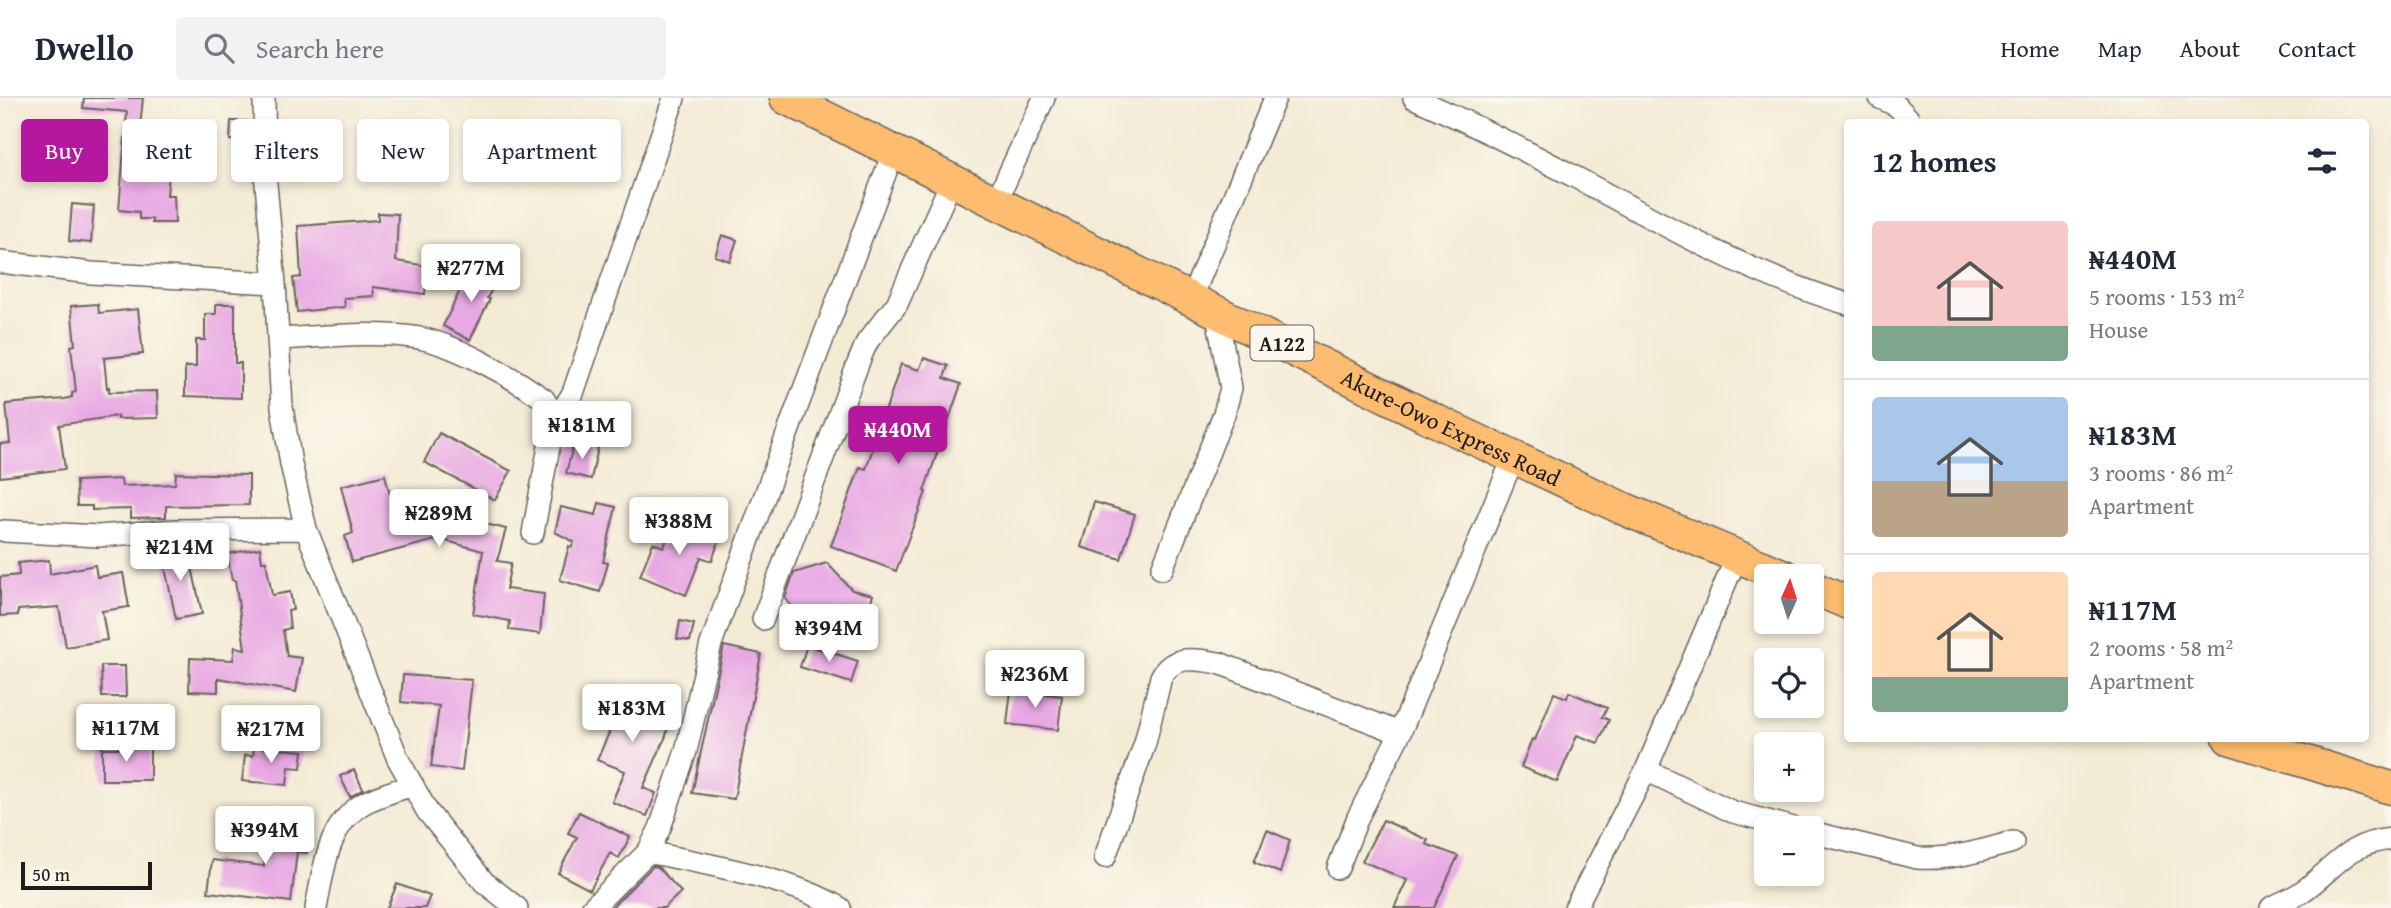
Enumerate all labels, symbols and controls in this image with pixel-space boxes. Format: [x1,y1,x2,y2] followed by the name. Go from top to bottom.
[176,17,666,80] search box
[35,24,134,72] text: Dwello
[200,29,238,67] icon: search
[256,29,384,68] text: Search here
[2001,31,2060,66] text: Home
[2098,31,2142,66] text: Map
[2180,31,2240,66] text: About
[2278,31,2356,66] text: Contact
[21,119,108,182] chip: Buy
[122,119,217,182] chip: Rent
[231,119,343,182] chip: Filters
[357,119,449,182] chip: New
[463,119,621,182] chip: Apartment
[1872,139,1997,183] text: 12 homes
[2303,142,2341,180] icon: filters
[2089,236,2177,280] text: ₦440M
[422,244,520,304] pin: ₦277M
[1928,249,2012,333] icon: home
[437,250,505,283] text: ₦277M
[2089,280,2244,313] text: 5 rooms · 153 m²
[2089,313,2148,346] text: House
[1250,326,1314,360] road number: A122
[1336,360,1567,494] street label: Akure-Owo Express Road
[533,402,631,461] pin: ₦181M
[849,406,947,466] pin: ₦440M
[548,407,616,440] text: ₦181M
[864,412,932,445] text: ₦440M
[2089,412,2177,456] text: ₦183M
[1928,425,2012,509] icon: home
[2089,456,2233,489] text: 3 rooms · 86 m²
[2089,489,2194,522] text: Apartment
[390,490,488,549] pin: ₦289M
[405,495,473,528] text: ₦289M
[630,498,728,557] pin: ₦388M
[645,503,713,536] text: ₦388M
[131,524,229,583] pin: ₦214M
[146,529,214,562] text: ₦214M
[1754,564,1824,634] north arrow
[1754,564,1824,886] map controls
[2089,587,2177,631] text: ₦117M
[1928,600,2012,684] icon: home
[780,604,878,664] pin: ₦394M
[795,610,863,643] text: ₦394M
[2089,631,2233,664] text: 2 rooms · 58 m²
[1754,648,1824,718] button: locate
[986,650,1084,710] pin: ₦236M
[1001,656,1069,689] text: ₦236M
[2089,664,2194,697] text: Apartment
[583,684,681,744] pin: ₦183M
[598,690,666,723] text: ₦183M
[77,704,175,764] pin: ₦117M
[222,706,320,765] pin: ₦217M
[92,710,160,743] text: ₦117M
[237,711,305,744] text: ₦217M
[1754,732,1824,802] button: +
[216,806,314,866] pin: ₦394M
[231,812,299,845] text: ₦394M
[1754,816,1824,886] button: −
[21,859,152,891] scale bar
[32,860,70,888] text: 50 m

